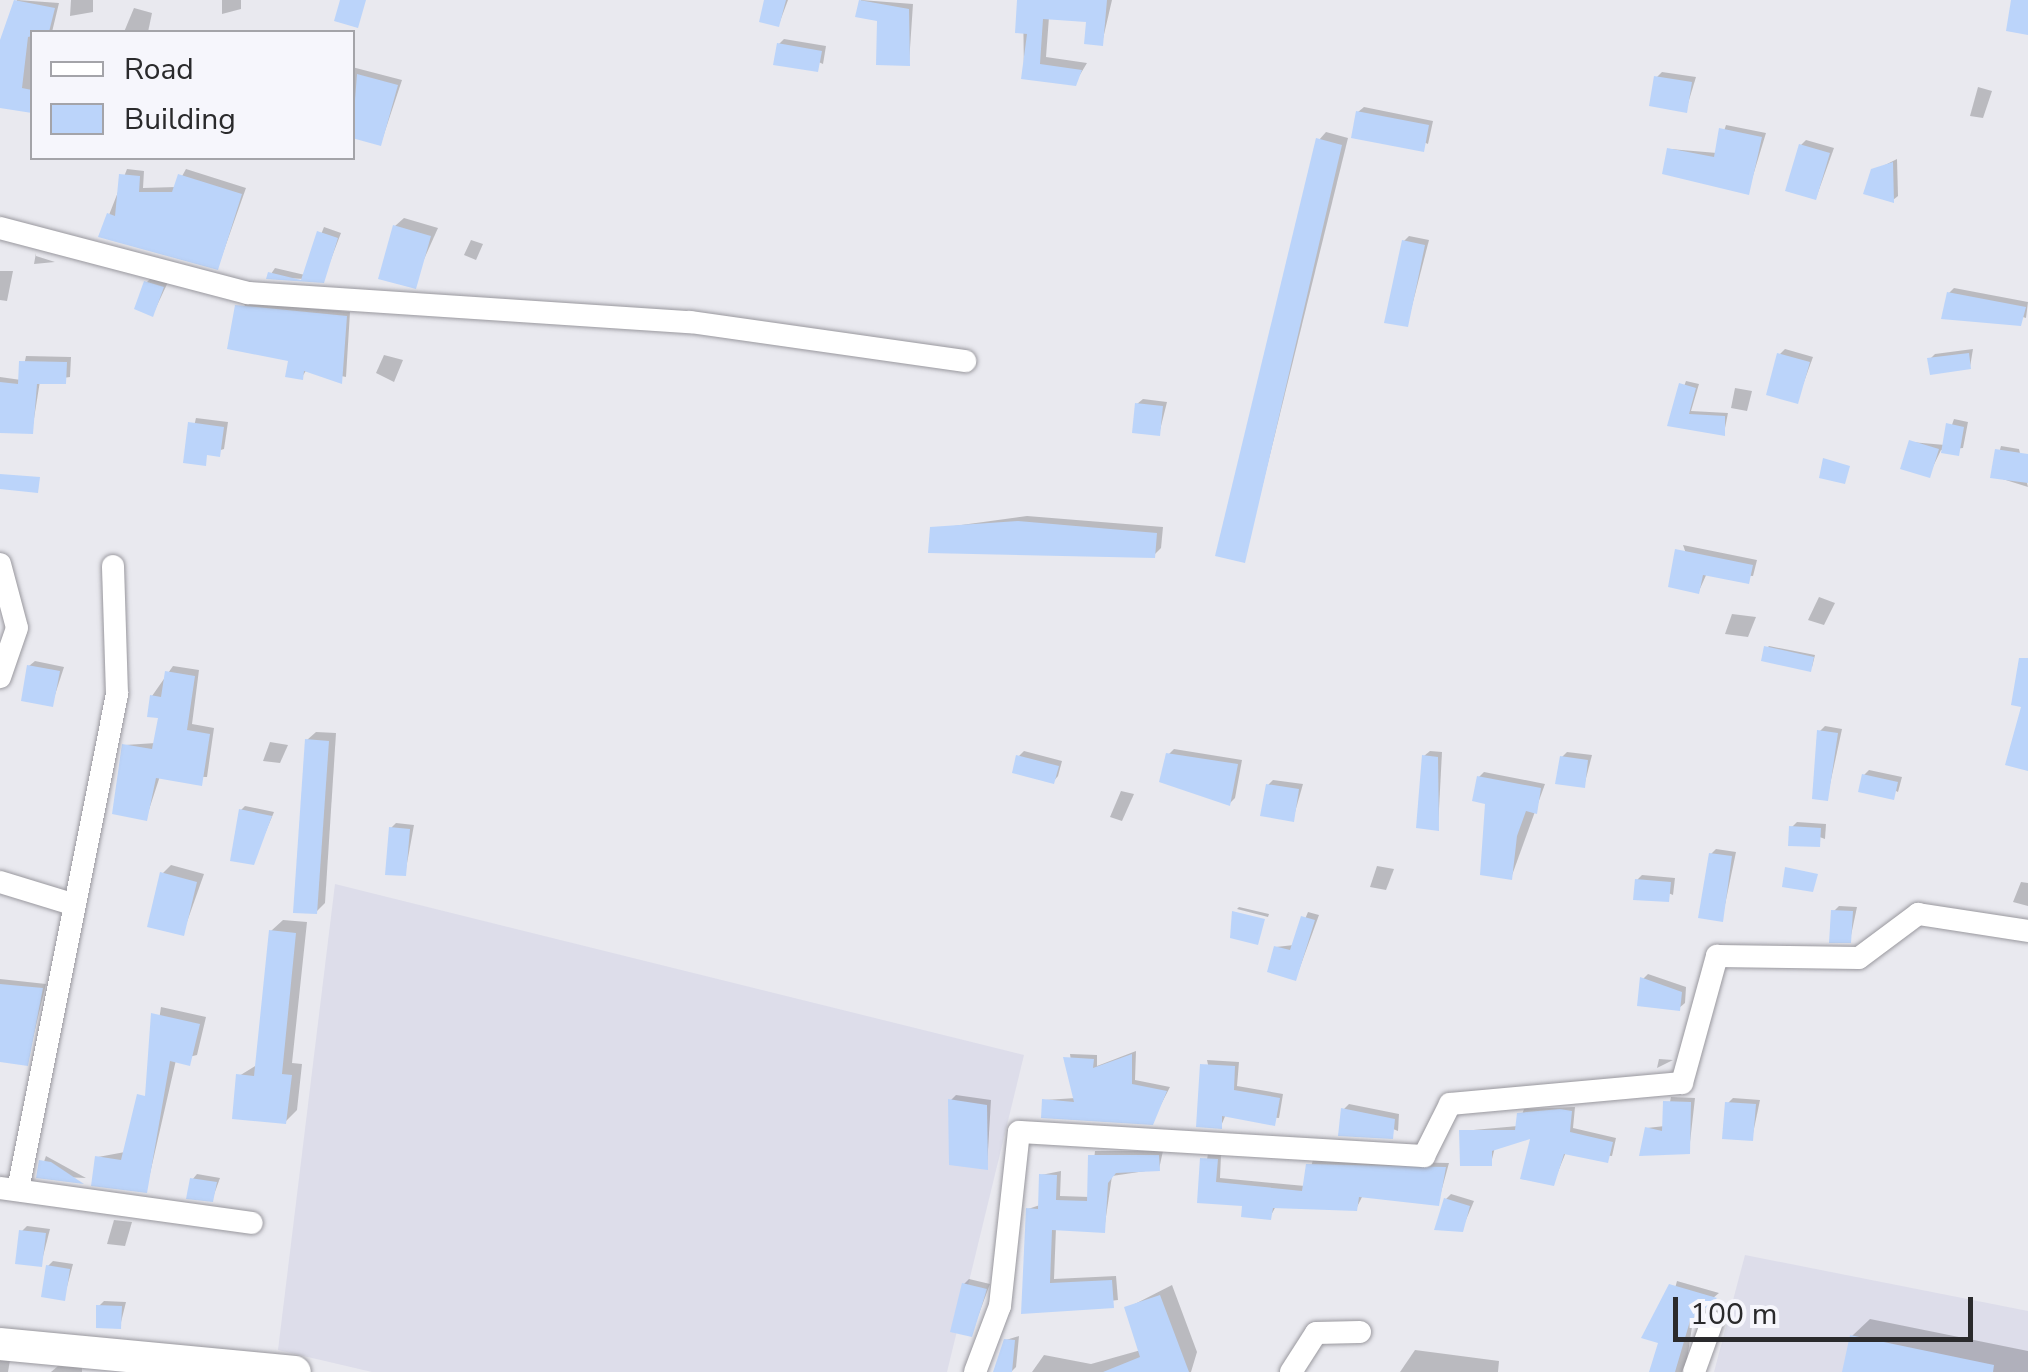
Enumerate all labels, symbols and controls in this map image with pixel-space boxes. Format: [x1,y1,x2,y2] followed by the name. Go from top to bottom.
[30,30,355,160] legend
[124,49,194,90] text: Road
[124,99,236,140] text: Building
[1678,1277,1978,1339] scale bar
[1690,1294,1777,1335] text: 100 m

